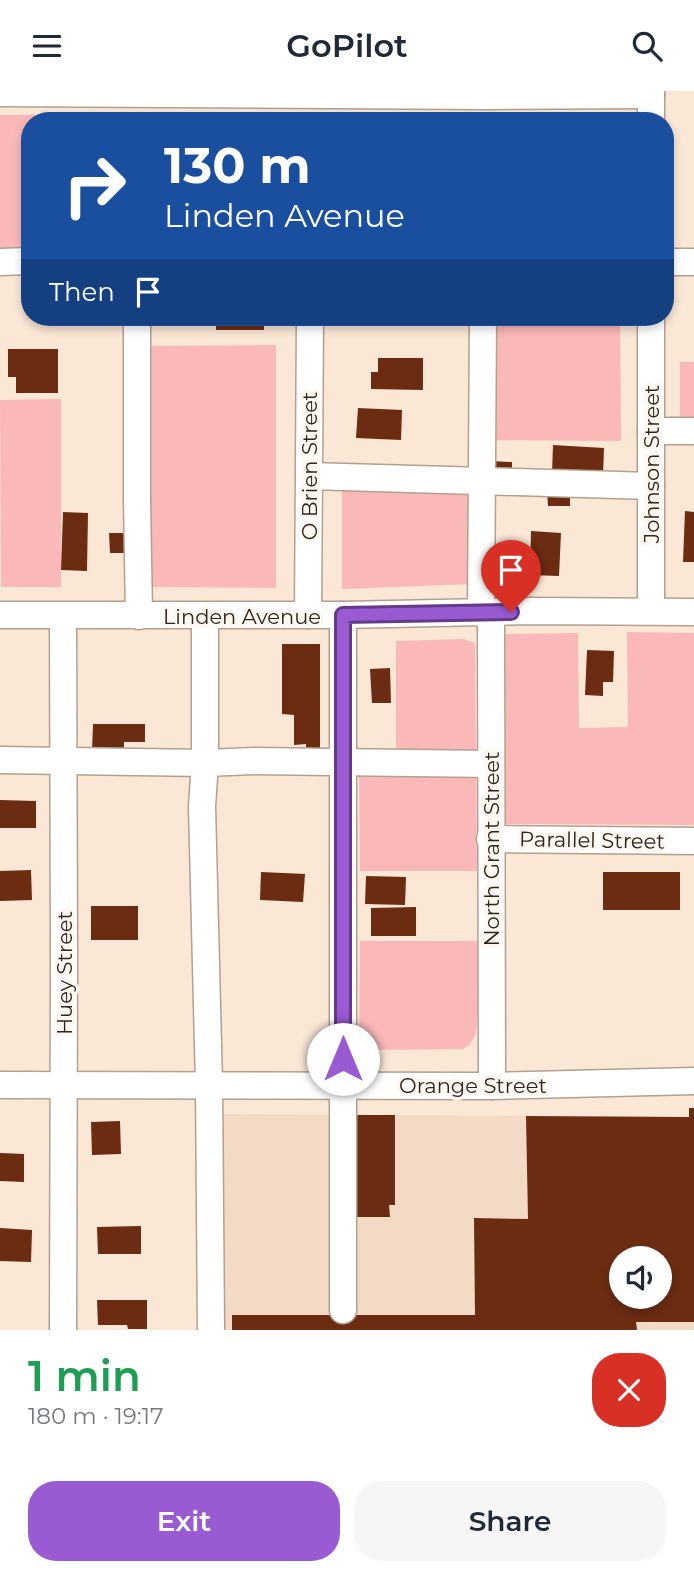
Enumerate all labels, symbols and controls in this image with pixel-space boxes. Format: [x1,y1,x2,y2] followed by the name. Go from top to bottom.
[286,26,408,65] text: GoPilot
[28,27,66,65] icon: menu
[628,27,666,65] icon: search
[164,136,311,195] text: 130 m
[49,140,140,231] icon: right
[164,196,405,235] text: Linden Avenue
[129,273,167,311] icon: arrive
[49,276,115,308] text: Then
[639,385,664,544] street label: Johnson Street
[297,392,322,540] street label: O Brien Street
[481,540,541,612] pin
[492,551,530,589] icon: arrive
[163,604,321,629] street label: Linden Avenue
[479,751,504,947] street label: North Grant Street
[519,826,665,854] street label: Parallel Street
[52,911,77,1035] street label: Huey Street
[306,1022,380,1096] position arrow
[399,1073,547,1098] street label: Orange Street
[609,1246,672,1309] map controls
[609,1246,672,1309] button: sound
[28,1350,141,1402] text: 1 min
[592,1353,666,1427] button: close
[28,1402,164,1430] text: 180 m · 19:17
[28,1481,340,1561] button: Exit
[354,1481,666,1561] button: Share

